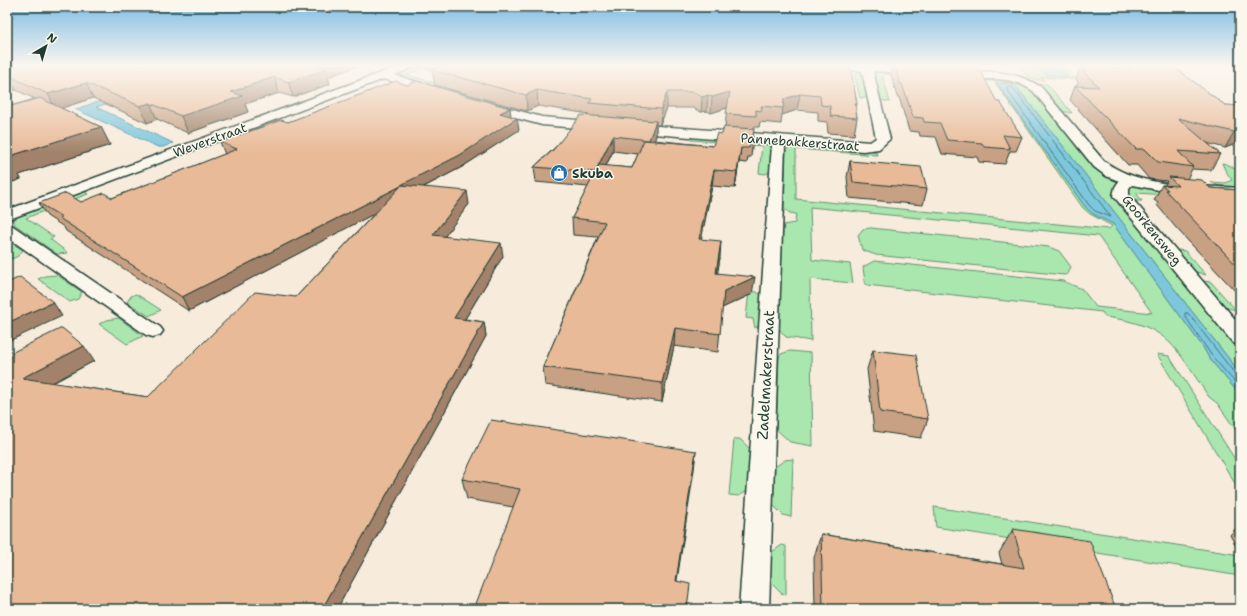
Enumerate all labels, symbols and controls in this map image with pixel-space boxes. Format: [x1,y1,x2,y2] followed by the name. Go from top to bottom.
[26,26,66,66] north arrow
[44,30,60,47] text: N
[171,119,249,161] street label: Weverstraat
[740,129,860,155] street label: Pannebakkerstraat
[549,163,569,183] shop icon: Skuba
[572,165,613,182] place label: Skuba
[1118,191,1186,269] street label: Goorkensweg
[753,310,779,440] street label: Zadelmakerstraat

